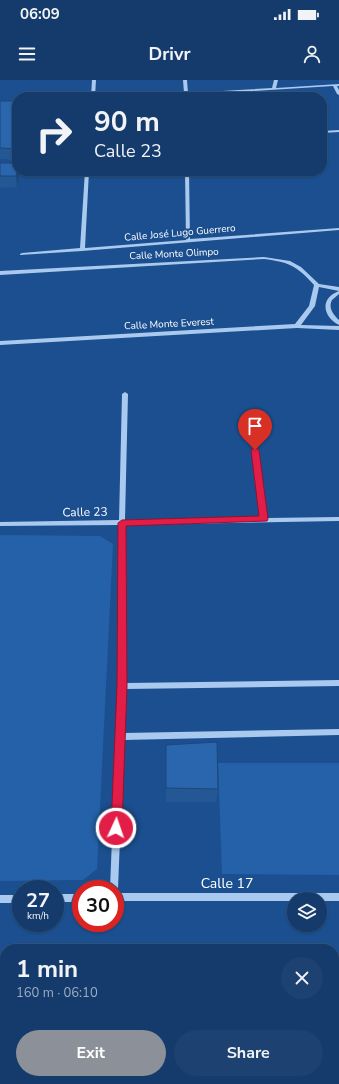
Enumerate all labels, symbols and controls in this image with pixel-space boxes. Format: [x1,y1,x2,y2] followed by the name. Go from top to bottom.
[20,4,60,24] text: 06:09
[149,42,190,66] text: Drivr
[16,43,38,65] icon: menu
[301,43,323,65] icon: person
[94,103,160,141] text: 90 m
[28,108,80,160] icon: right
[94,139,162,163] text: Calle 23
[124,221,237,245] street label: Calle José Lugo Guerrero
[129,245,220,263] street label: Calle Monte Olimpo
[124,315,215,333] street label: Calle Monte Everest
[238,409,272,450] pin
[244,415,266,437] icon: arrive
[62,504,108,520] street label: Calle 23
[95,807,137,849] position arrow
[201,874,253,893] street label: Calle 17
[72,880,124,932] speed limit sign: 30
[26,887,50,914] text: 27
[287,892,327,932] map controls
[287,892,327,932] button: layers
[27,909,49,923] text: km/h
[16,953,78,985] text: 1 min
[281,957,323,999] button: close
[16,984,98,1002] text: 160 m · 06:10
[16,1030,166,1076] button: Exit
[174,1030,323,1076] button: Share

